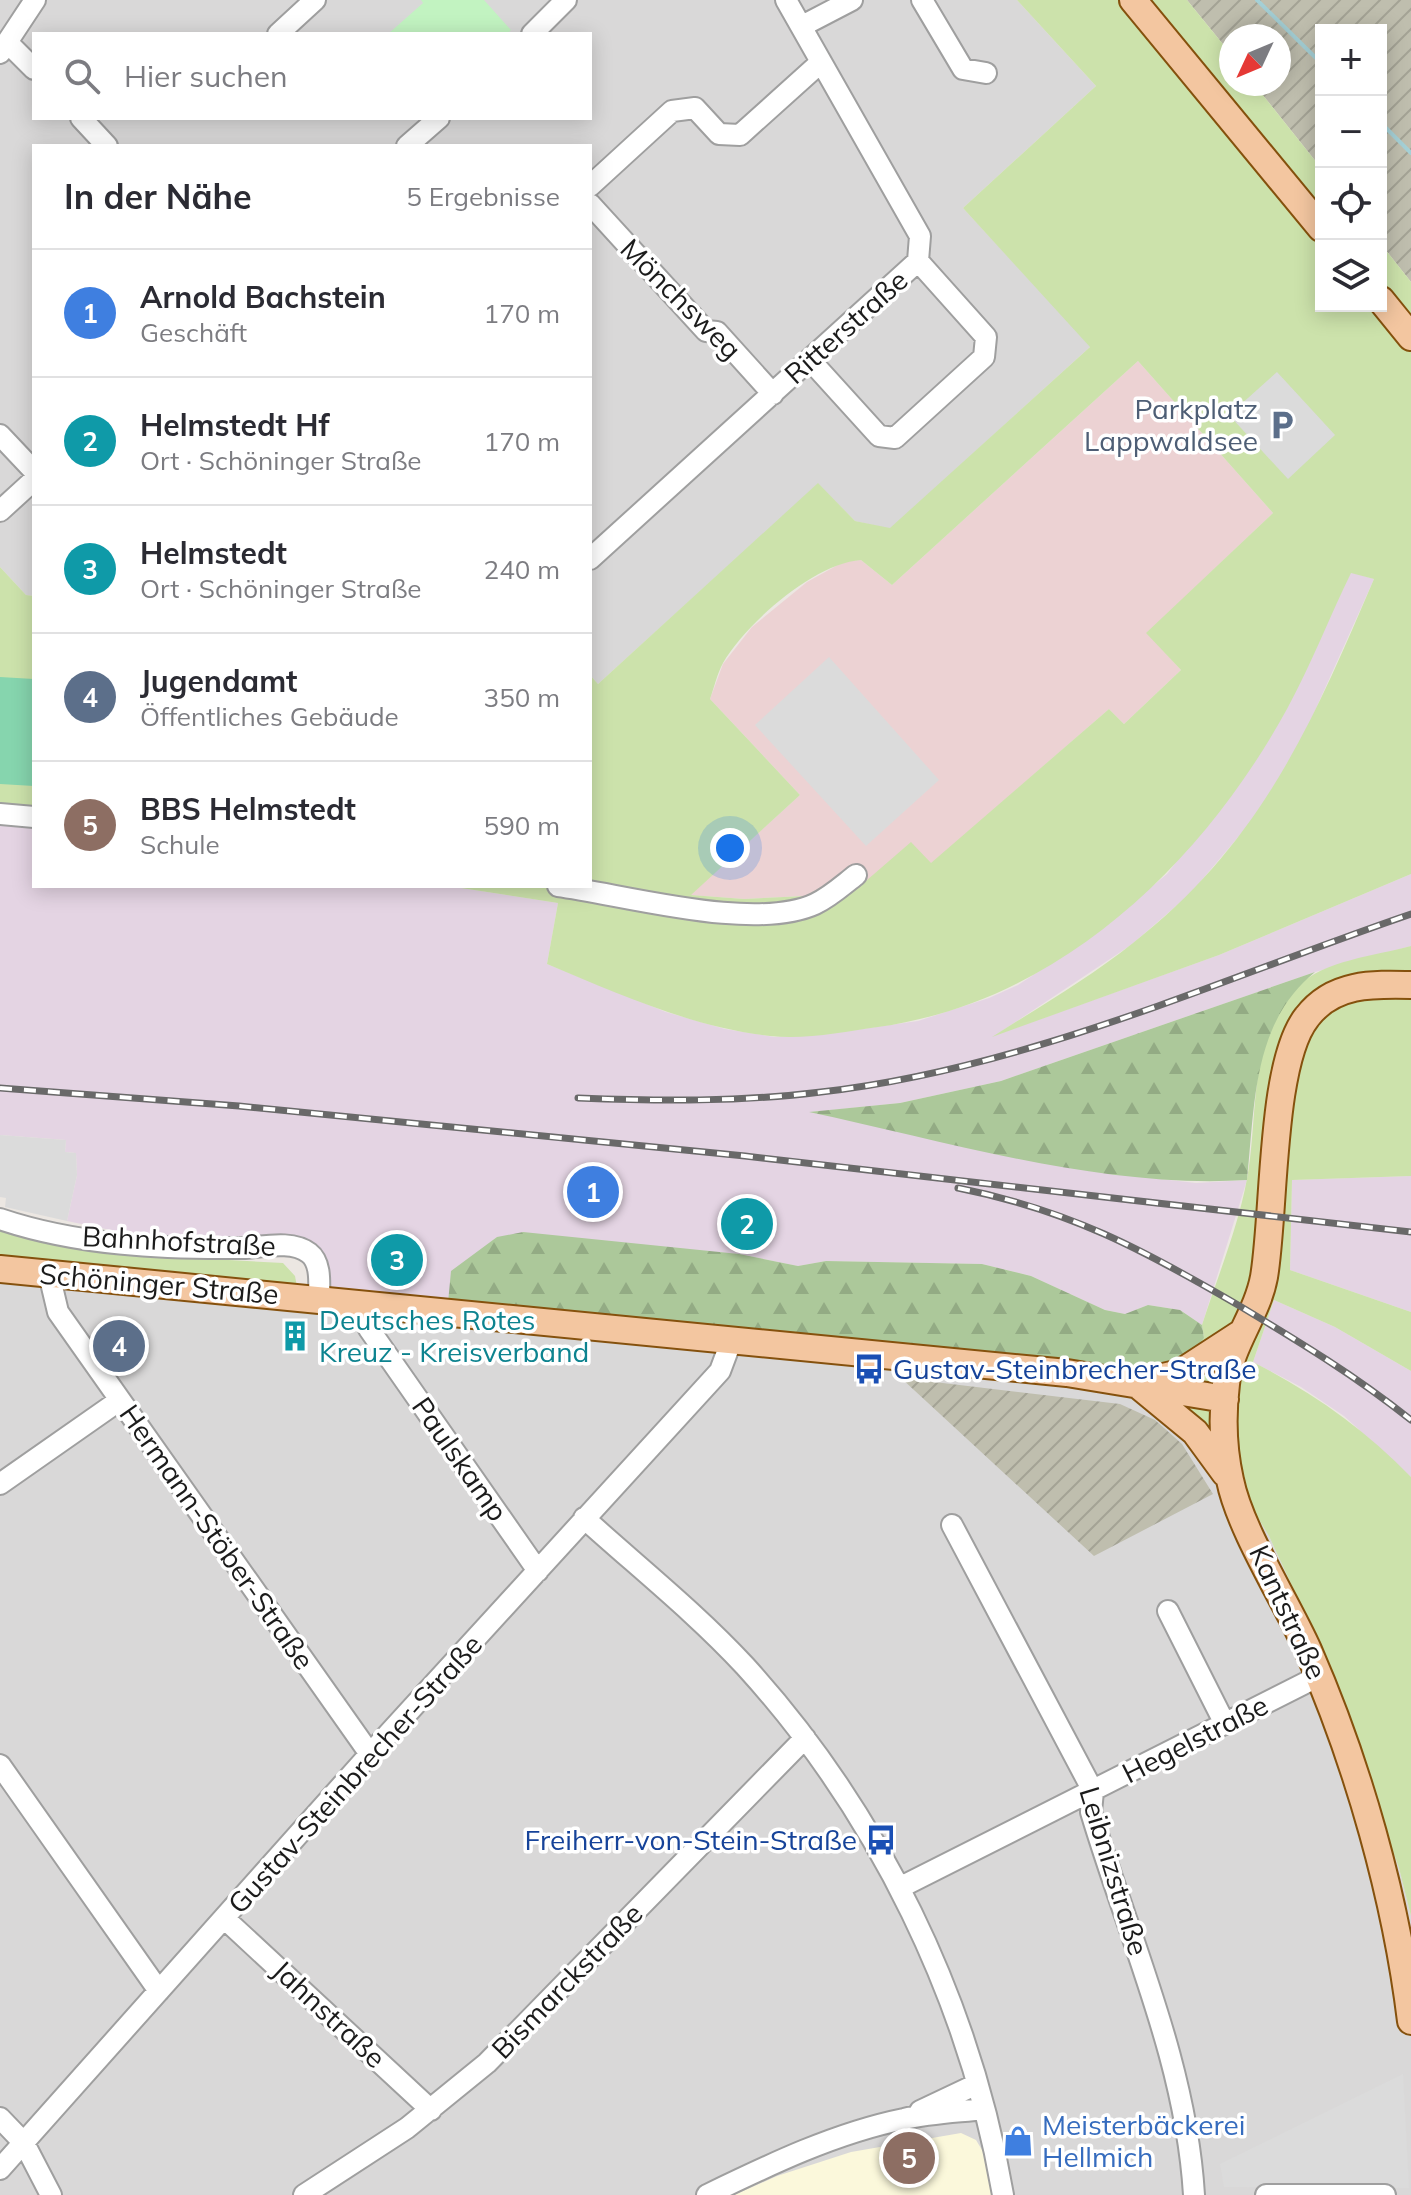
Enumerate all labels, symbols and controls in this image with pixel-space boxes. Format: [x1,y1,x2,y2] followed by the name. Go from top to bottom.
[1219,24,1291,96] north arrow
[1315,24,1387,312] map controls
[1315,24,1387,96] button: +
[32,32,592,120] search box
[60,54,104,98] icon: search
[124,57,288,95] text: Hier suchen
[1315,96,1387,168] button: −
[1315,168,1387,240] button: locate
[64,175,252,218] text: In der Nähe
[406,180,560,213] text: 5 Ergebnisse
[614,231,749,366] street label: Mönchsweg
[1315,240,1387,312] button: layers
[777,262,915,391] street label: Ritterstraße
[140,278,386,316] text: Arnold Bachstein
[82,297,98,330] text: 1
[484,297,560,330] text: 170 m
[140,316,247,349] text: Geschäft
[1084,391,1258,458] place label: Parkplatz Lappwaldsee
[140,406,329,444] text: Helmstedt Hf
[1265,408,1299,442] parking icon: Parkplatz Lappwaldsee
[82,425,98,458] text: 2
[484,425,560,458] text: 170 m
[140,444,422,477] text: Ort · Schöninger Straße
[140,534,287,572] text: Helmstedt
[82,553,98,586] text: 3
[484,553,560,586] text: 240 m
[140,572,422,605] text: Ort · Schöninger Straße
[140,662,297,700] text: Jugendamt
[82,681,98,714] text: 4
[484,681,560,714] text: 350 m
[140,700,399,733] text: Öffentliches Gebäude
[140,790,356,828] text: BBS Helmstedt
[82,809,98,842] text: 5
[484,809,560,842] text: 590 m
[140,828,220,861] text: Schule
[710,828,750,868] your location
[567,1162,619,1222] pin: 1
[721,1194,773,1254] pin: 2
[81,1218,277,1263] street label: Bahnhofstraße
[371,1230,423,1290] pin: 3
[38,1256,280,1311] street label: Schöninger Straße
[319,1302,589,1369] place label: Deutsches Rotes Kreuz - Kreisverband
[93,1316,145,1376] pin: 4
[278,1319,312,1353] building icon: Deutsches Rotes Kreuz - Kreisverband
[893,1351,1256,1386] place label: Gustav-Steinbrecher-Straße
[852,1352,886,1386] bus stop icon: Gustav-Steinbrecher-Straße
[405,1390,516,1528] street label: Paulskamp
[113,1397,322,1676] street label: Hermann-Stöber-Straße
[1242,1539,1335,1684] street label: Kantstraße
[220,1627,489,1920] street label: Gustav-Steinbrecher-Straße
[1116,1687,1273,1790] street label: Hegelstraße
[1072,1782,1157,1959] street label: Leibnizstraße
[525,1822,857,1857] place label: Freiherr-von-Stein-Straße
[864,1823,898,1857] bus stop icon: Freiherr-von-Stein-Straße
[484,1896,650,2066] street label: Bismarckstraße
[265,1952,393,2075] street label: Jahnstraße
[1042,2107,1245,2174] place label: Meisterbäckerei Hellmich
[1001,2124,1035,2158] shop icon: Meisterbäckerei Hellmich
[883,2128,935,2188] pin: 5

